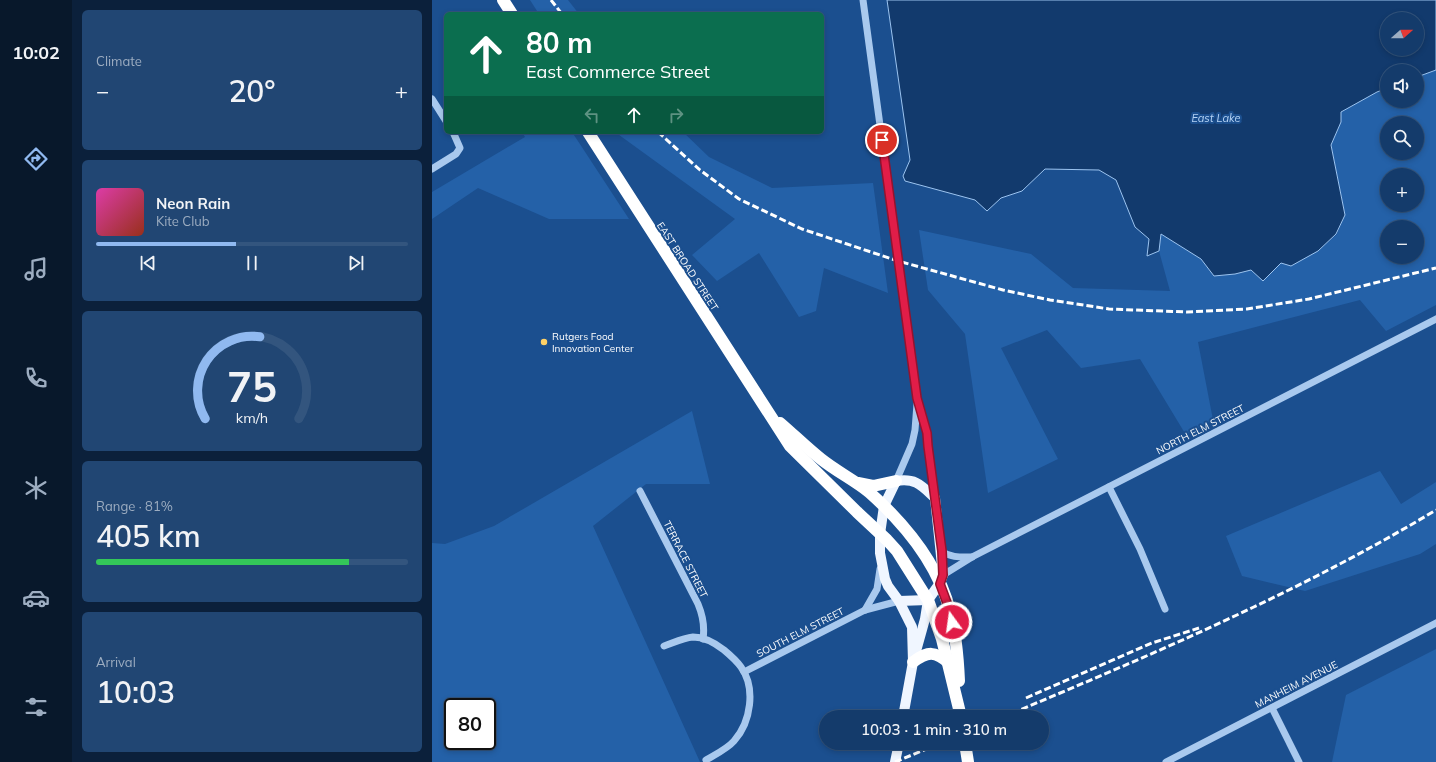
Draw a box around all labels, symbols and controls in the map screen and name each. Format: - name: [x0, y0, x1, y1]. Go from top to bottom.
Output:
- north arrow: [1380, 12, 1424, 56]
- map controls: [1380, 12, 1424, 264]
- text: 80 m: [526, 25, 592, 60]
- icon: ahead: [460, 28, 512, 80]
- text: 10:02: [12, 41, 60, 64]
- text: Climate: [96, 53, 142, 69]
- text: East Commerce Street: [526, 60, 710, 83]
- button: sound: [1380, 64, 1424, 108]
- text: 20°: [228, 72, 276, 110]
- text: −: [96, 77, 109, 105]
- text: +: [395, 77, 408, 105]
- icon: left: [581, 104, 603, 126]
- icon: ahead: [623, 104, 645, 126]
- icon: right: [665, 104, 687, 126]
- water label: East Lake: [1191, 111, 1241, 125]
- button: search: [1380, 116, 1424, 160]
- pin: [865, 123, 899, 157]
- icon: arrive: [871, 129, 893, 151]
- icon: directions: [22, 145, 50, 173]
- button: +: [1380, 168, 1424, 212]
- text: Neon Rain: [156, 194, 230, 213]
- text: Kite Club: [156, 213, 210, 229]
- street label: EAST BROAD STREET: [654, 219, 721, 313]
- button: −: [1380, 220, 1424, 264]
- icon: previous: [137, 252, 159, 274]
- icon: pause: [241, 252, 263, 274]
- icon: next: [345, 252, 367, 274]
- icon: music: [22, 255, 50, 283]
- place label: Rutgers Food Innovation Center: [552, 330, 634, 355]
- marker: Rutgers Food Innovation Center: [539, 337, 549, 347]
- text: 75: [227, 360, 277, 412]
- icon: phone: [22, 364, 50, 392]
- street label: NORTH ELM STREET: [1154, 402, 1247, 457]
- text: km/h: [236, 409, 268, 427]
- icon: climate: [22, 474, 50, 502]
- text: Range · 81%: [96, 498, 173, 514]
- text: 405 km: [96, 517, 201, 555]
- street label: TERRACE STREET: [660, 518, 711, 600]
- icon: car: [22, 584, 50, 612]
- position arrow: [931, 601, 973, 643]
- street label: SOUTH ELM STREET: [754, 605, 846, 660]
- text: Arrival: [96, 654, 136, 670]
- street label: MANHEIM AVENUE: [1253, 658, 1340, 711]
- text: 10:03: [96, 673, 175, 711]
- icon: filters: [22, 693, 50, 721]
- speed limit sign: 80: [444, 698, 496, 750]
- text: 10:03 · 1 min · 310 m: [861, 720, 1007, 739]

